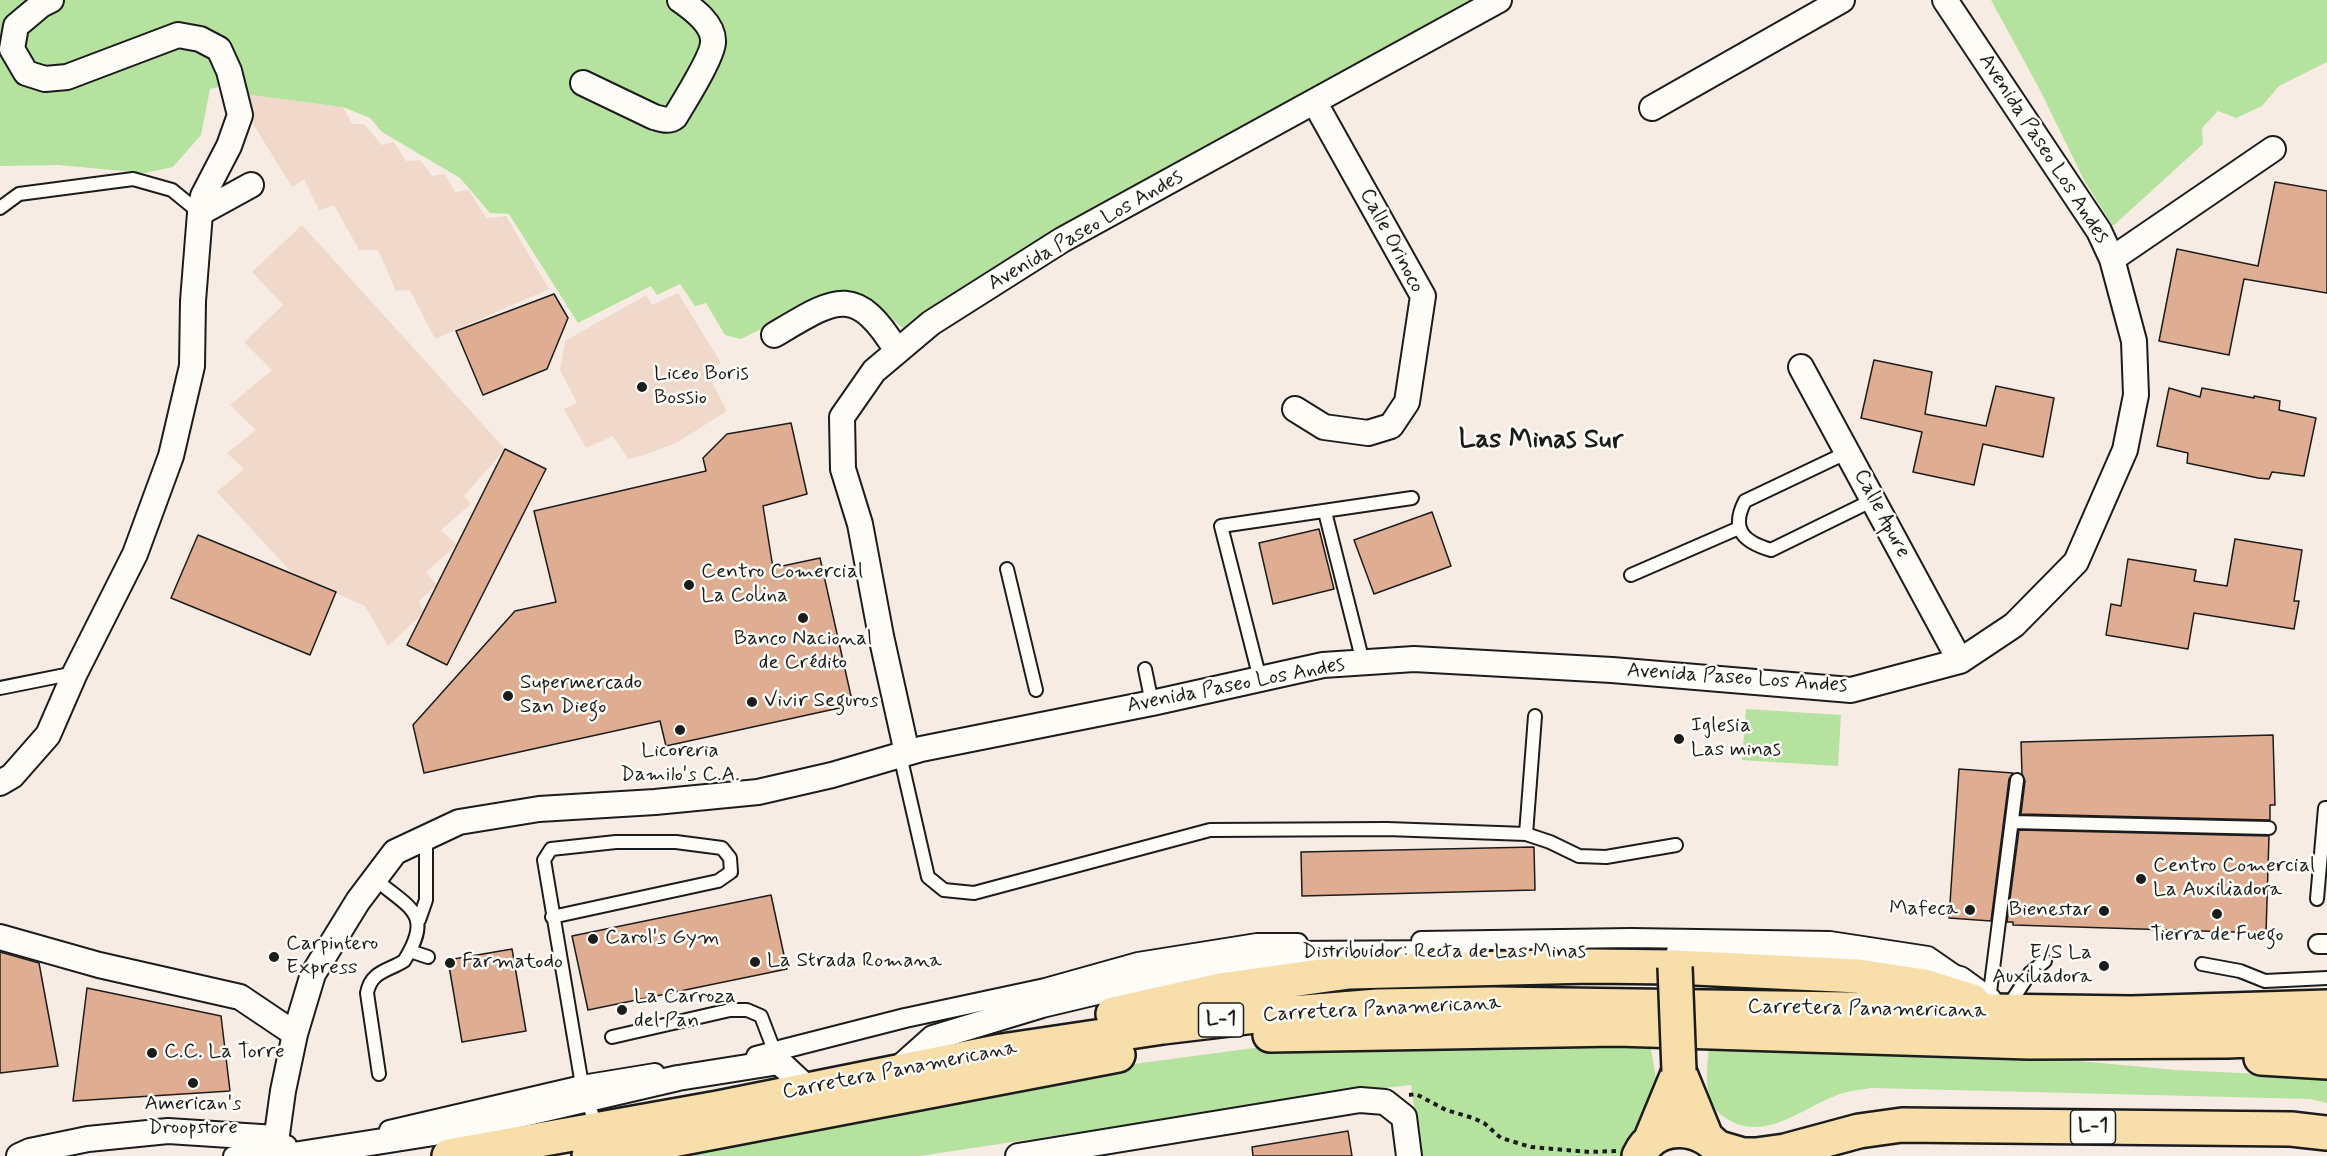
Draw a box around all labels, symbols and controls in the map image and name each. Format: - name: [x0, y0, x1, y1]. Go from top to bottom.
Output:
- street label: Avenida Paseo Los Andes: [1972, 49, 2114, 249]
- street label: Avenida Paseo Los Andes: [984, 165, 1188, 297]
- street label: Calle Orinoco: [1353, 184, 1429, 298]
- place label: Liceo Boris Bossio: [654, 362, 749, 412]
- marker: Liceo Boris Bossio: [635, 380, 649, 394]
- district label: Las Minas Sur: [1459, 425, 1623, 457]
- street label: Calle Apure: [1847, 465, 1915, 563]
- place label: Centro Comercial La Colina: [701, 560, 863, 610]
- marker: Centro Comercial La Colina: [682, 578, 696, 592]
- marker: Banco Nacional de Crédito: [796, 611, 810, 625]
- place label: Banco Nacional de Crédito: [734, 627, 872, 677]
- street label: Avenida Paseo Los Andes: [1125, 653, 1347, 719]
- street label: Avenida Paseo Los Andes: [1626, 659, 1848, 699]
- place label: Supermercado San Diego: [520, 671, 642, 721]
- marker: Supermercado San Diego: [501, 689, 515, 703]
- place label: Vivir Seguros: [764, 689, 879, 715]
- marker: Vivir Seguros: [745, 695, 759, 709]
- place label: Iglesia Las minas: [1691, 714, 1781, 764]
- marker: Licoreria Damilo's C.A.: [673, 723, 687, 737]
- marker: Iglesia Las minas: [1672, 732, 1686, 746]
- place label: Licoreria Damilo's C.A.: [620, 739, 740, 789]
- place label: Centro Comercial La Auxiliadora: [2153, 854, 2315, 904]
- marker: Centro Comercial La Auxiliadora: [2134, 872, 2148, 886]
- place label: Mafeca: [1889, 897, 1958, 923]
- place label: Bienestar: [2009, 898, 2092, 924]
- marker: Mafeca: [1963, 903, 1977, 917]
- marker: Bienestar: [2097, 904, 2111, 918]
- marker: Tierra de Fuego: [2210, 907, 2224, 921]
- place label: Tierra de Fuego: [2150, 923, 2284, 949]
- place label: Carol's Gym: [605, 926, 720, 952]
- place label: Carpintero Express: [286, 932, 378, 982]
- marker: Carol's Gym: [586, 932, 600, 946]
- street label: Distribuidor: Recta de Las Minas: [1302, 940, 1586, 966]
- place label: E/S La Auxiliadora: [1992, 941, 2092, 991]
- place label: La Strada Romana: [767, 949, 942, 975]
- marker: Carpintero Express: [267, 950, 281, 964]
- place label: Farmatodo: [462, 950, 563, 976]
- marker: La Strada Romana: [748, 955, 762, 969]
- marker: Farmatodo: [443, 956, 457, 970]
- marker: E/S La Auxiliadora: [2097, 959, 2111, 973]
- place label: La Carroza del Pan: [634, 985, 736, 1035]
- street label: Carretera Panamericana: [1262, 991, 1502, 1029]
- street label: Carretera Panamericana: [1747, 995, 1987, 1025]
- marker: La Carroza del Pan: [615, 1003, 629, 1017]
- road number: L-1: [1198, 1003, 1244, 1037]
- street label: Carretera Panamericana: [780, 1036, 1020, 1106]
- place label: C.C. La Torre: [164, 1040, 285, 1066]
- marker: C.C. La Torre: [145, 1046, 159, 1060]
- marker: American's Droopstore: [186, 1076, 200, 1090]
- place label: American's Droopstore: [145, 1092, 241, 1142]
- road number: L-1: [2070, 1110, 2116, 1144]

